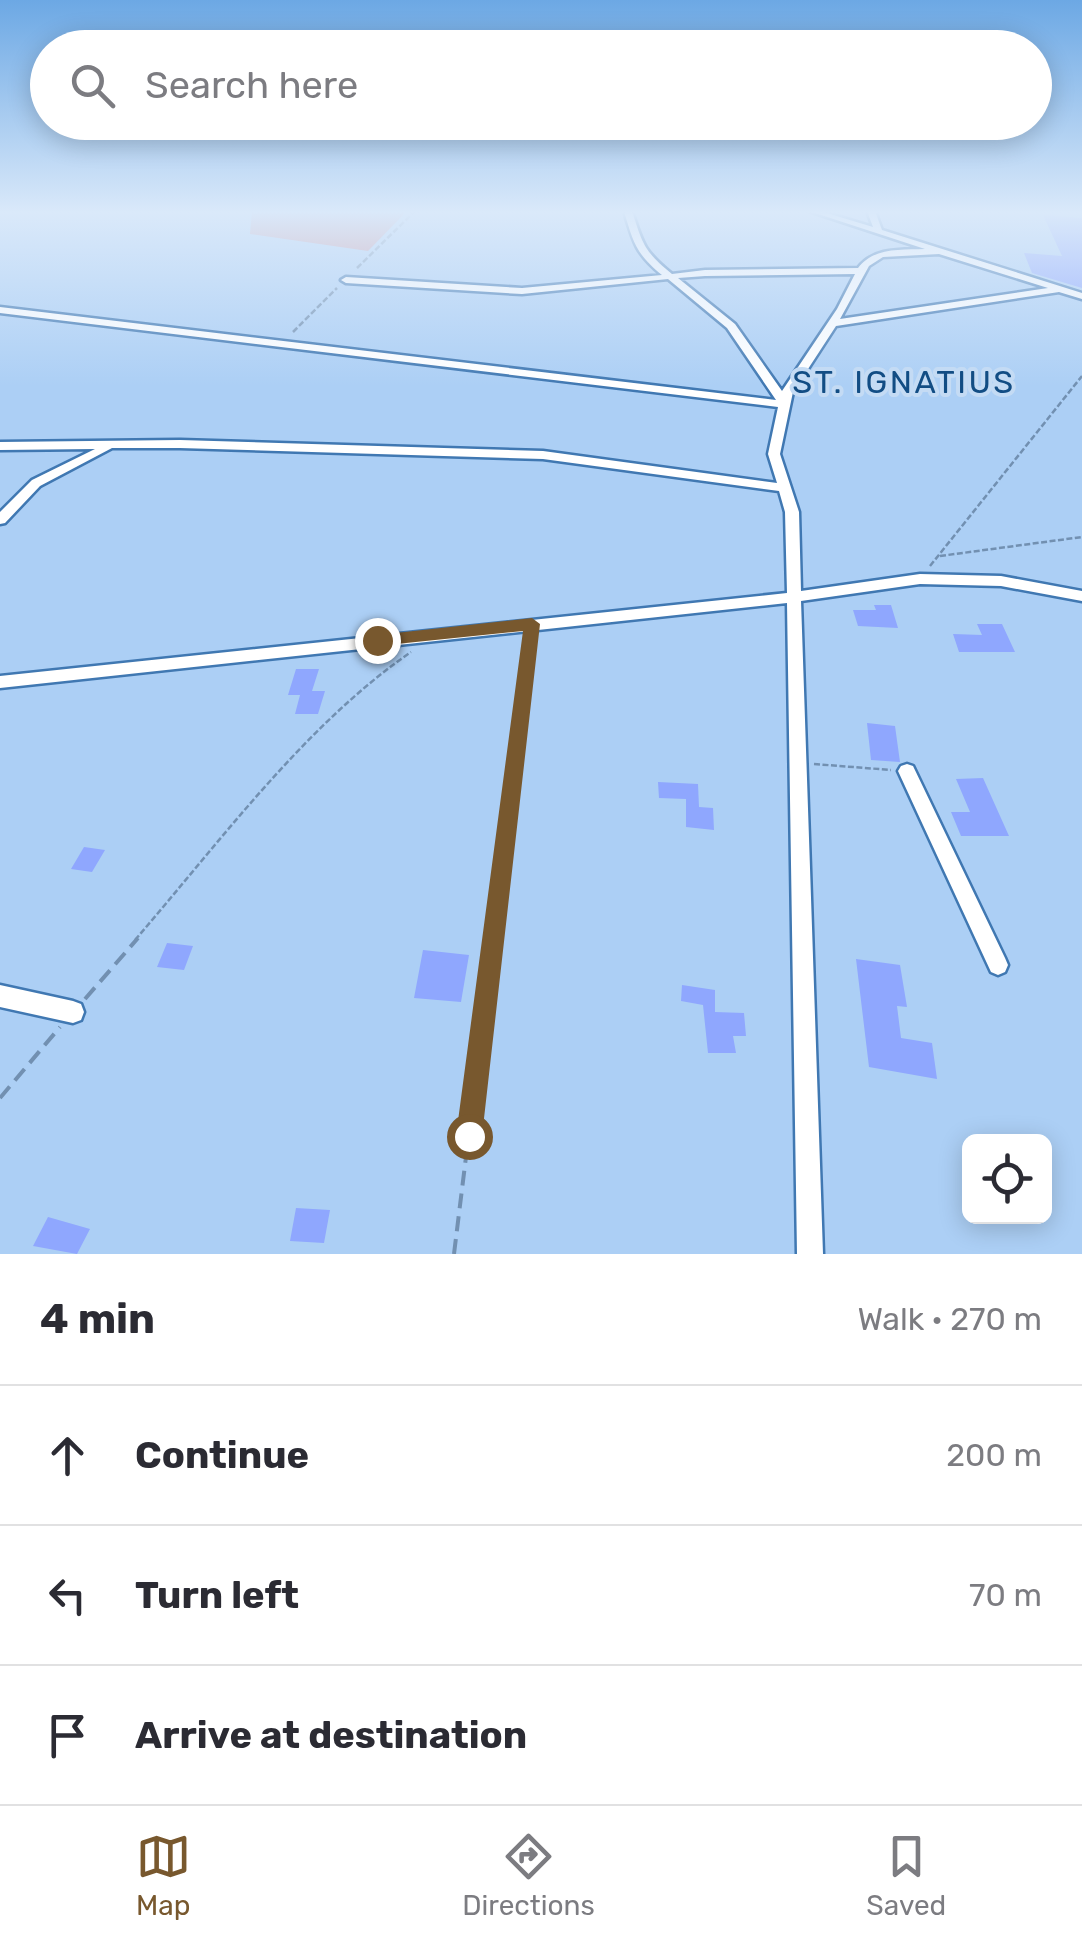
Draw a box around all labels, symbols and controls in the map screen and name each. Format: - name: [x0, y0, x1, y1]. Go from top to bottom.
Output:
- search box: [30, 30, 1052, 140]
- icon: search: [65, 58, 120, 113]
- text: Search here: [145, 62, 358, 108]
- district label: ST. IGNATIUS: [792, 363, 1016, 401]
- route end: [355, 618, 401, 664]
- route start: [447, 1114, 493, 1160]
- map controls: [962, 1134, 1052, 1224]
- button: locate: [962, 1134, 1052, 1224]
- text: 4 min: [40, 1294, 155, 1344]
- text: Walk · 270 m: [857, 1300, 1042, 1338]
- icon: ahead: [40, 1428, 95, 1483]
- text: Continue: [135, 1432, 309, 1478]
- text: 200 m: [946, 1436, 1042, 1474]
- icon: left: [40, 1568, 95, 1623]
- text: Turn left: [135, 1572, 299, 1618]
- text: 70 m: [969, 1576, 1042, 1614]
- icon: arrive: [40, 1708, 95, 1763]
- text: Arrive at destination: [135, 1712, 527, 1758]
- tab: Map: [136, 1829, 191, 1922]
- tab: Directions: [462, 1829, 595, 1922]
- tab: Saved: [866, 1829, 946, 1922]

